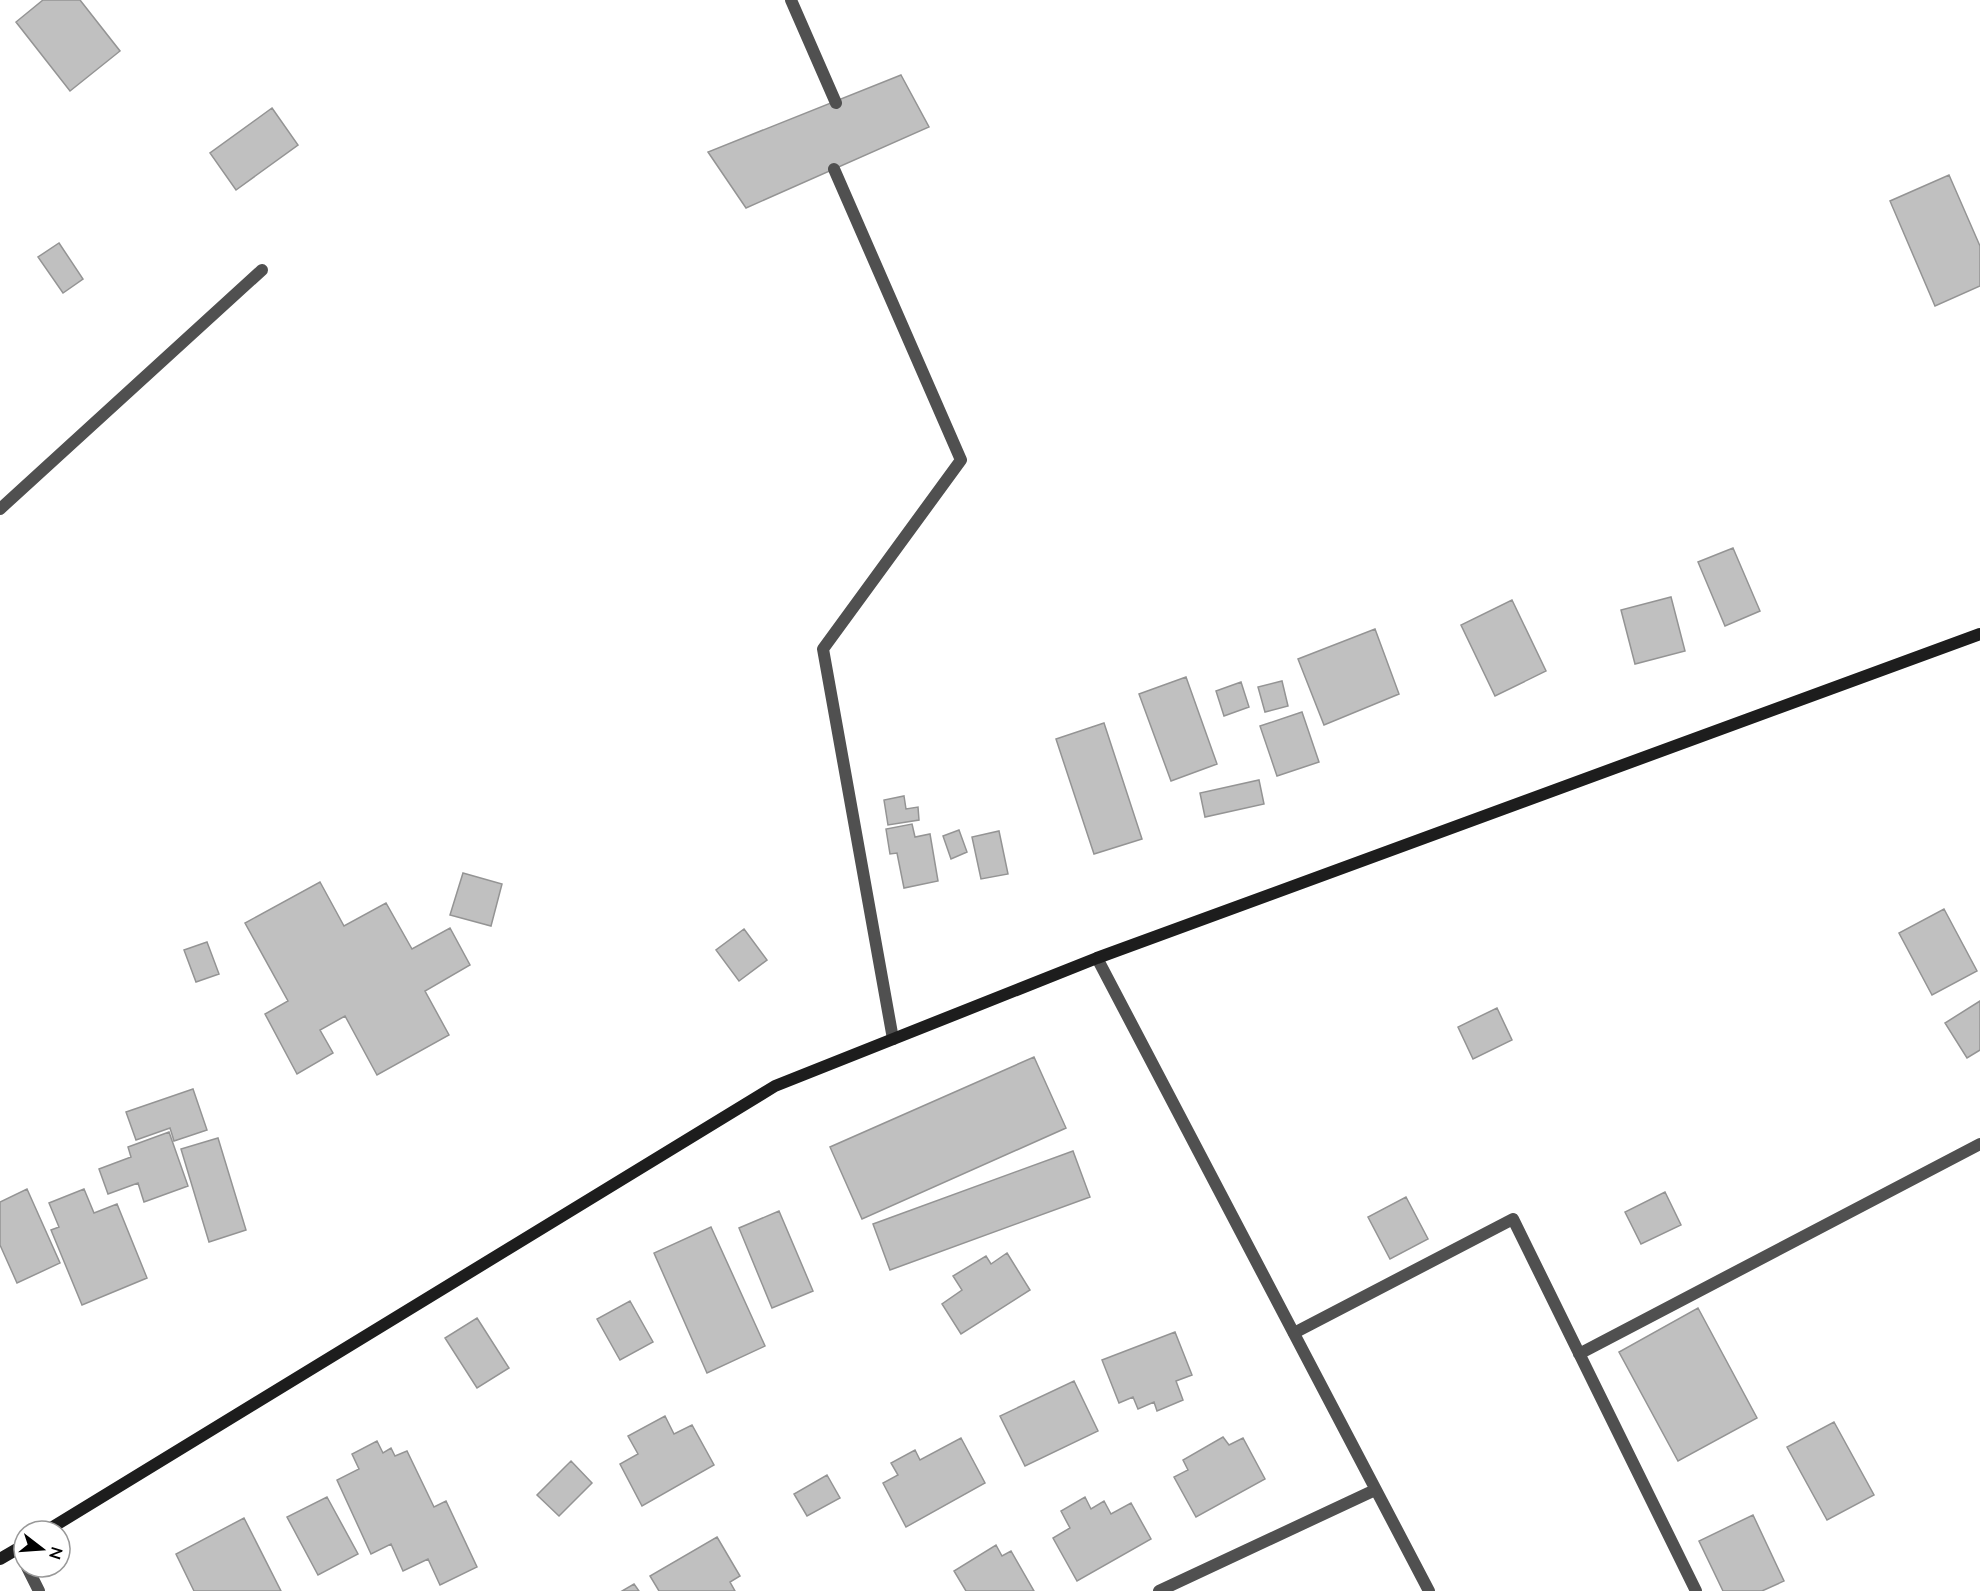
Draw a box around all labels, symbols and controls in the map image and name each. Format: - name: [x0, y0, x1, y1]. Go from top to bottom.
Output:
- north arrow: [12, 1519, 72, 1579]
- text: N: [45, 1545, 68, 1562]

